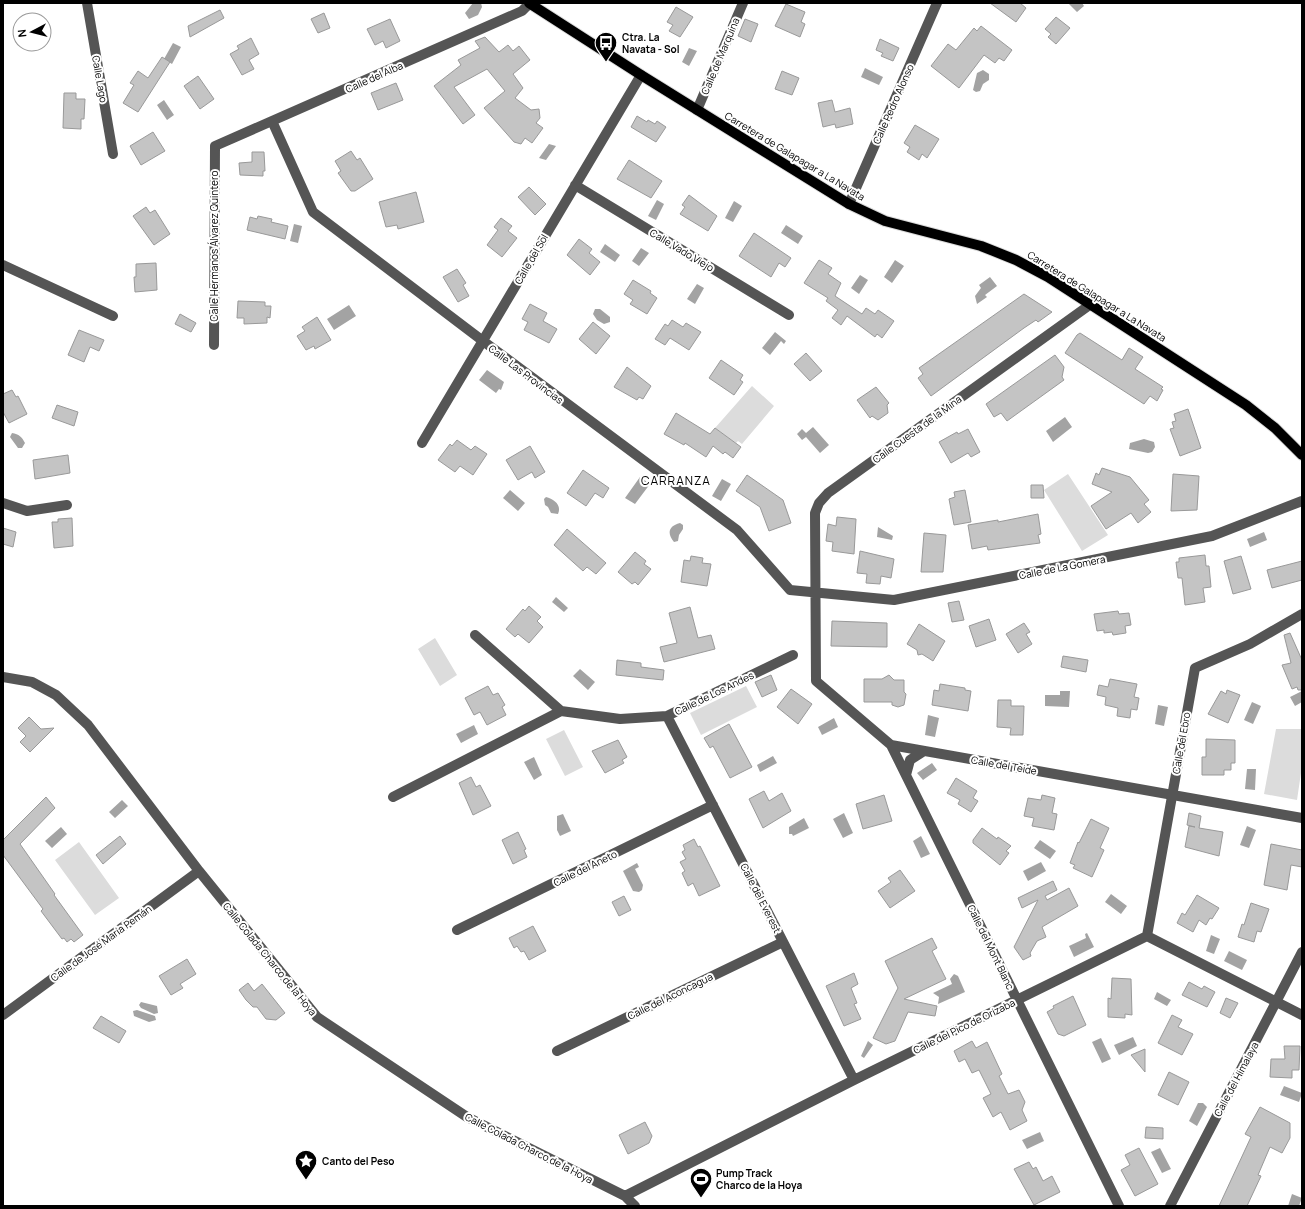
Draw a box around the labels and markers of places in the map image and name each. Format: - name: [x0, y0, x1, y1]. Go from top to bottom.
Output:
- bus stop icon: Ctra. La Navata - Sol: [593, 30, 619, 63]
- place label: Ctra. La Navata - Sol: [622, 30, 680, 56]
- place icon: Canto del Peso: [293, 1148, 319, 1181]
- place label: Canto del Peso: [322, 1154, 395, 1168]
- sports icon: Pump Track Charco de la Hoya: [688, 1166, 714, 1199]
- place label: Pump Track Charco de la Hoya: [716, 1166, 802, 1192]

